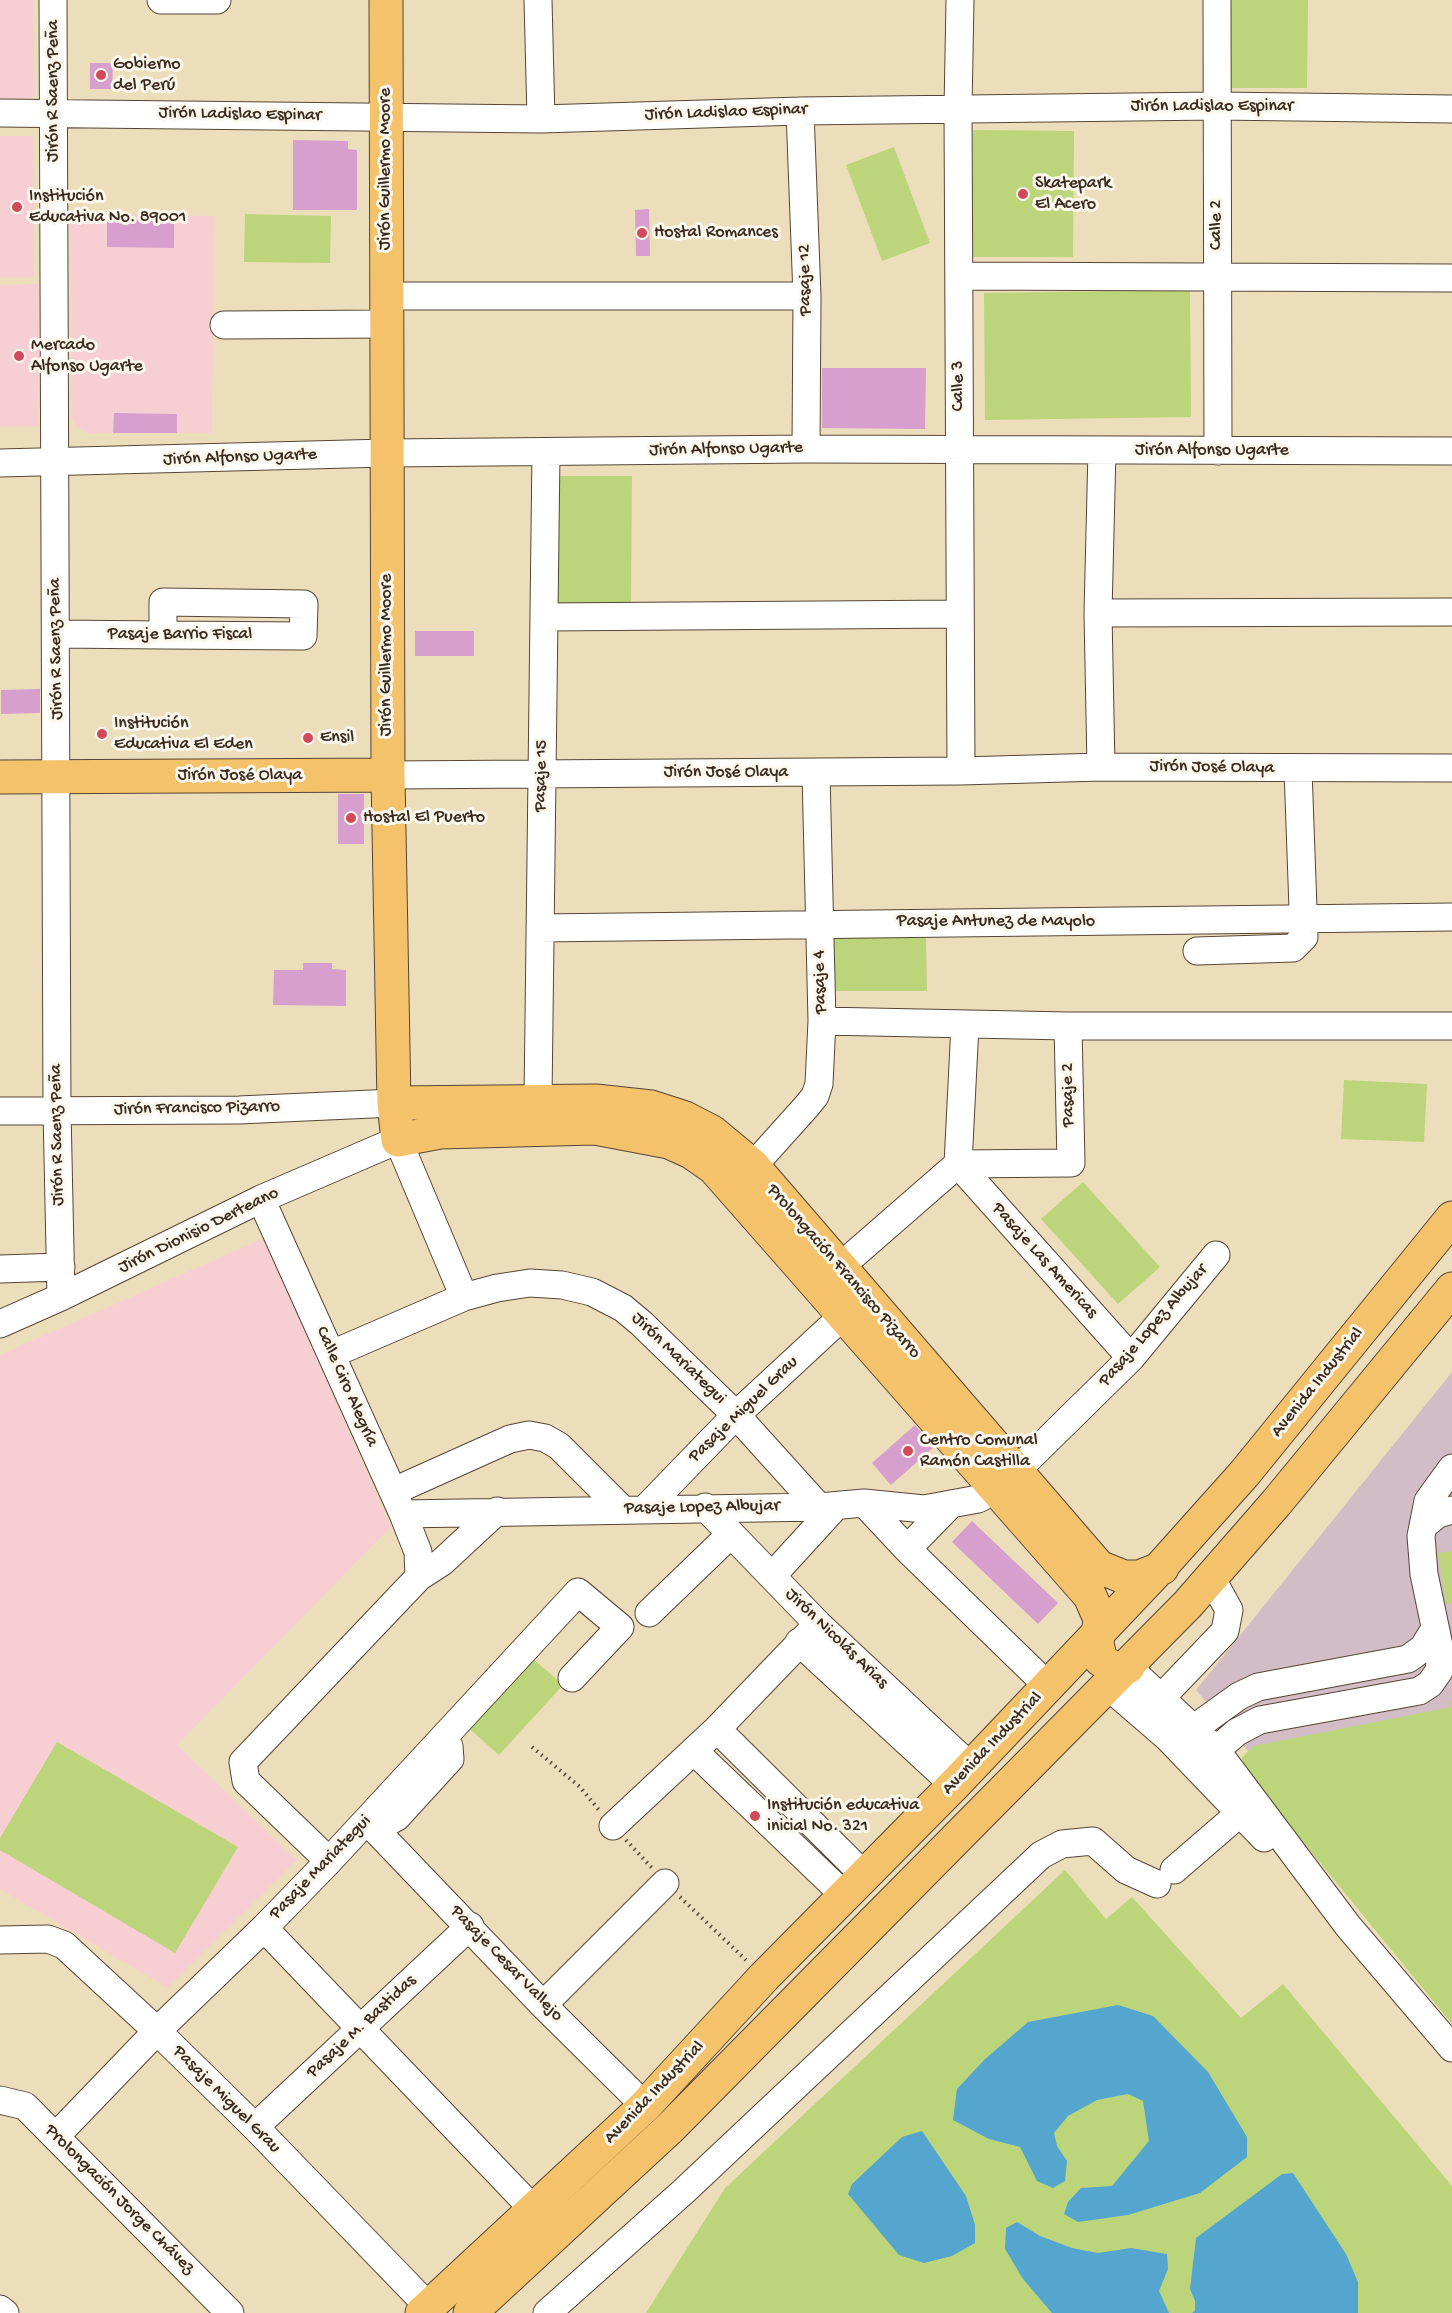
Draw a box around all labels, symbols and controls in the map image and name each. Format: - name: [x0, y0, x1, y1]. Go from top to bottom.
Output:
- street label: Jirón R Saenz Peña: [43, 20, 65, 162]
- place label: Gobierno del Perú: [113, 54, 181, 97]
- marker: Gobierno del Perú: [94, 68, 108, 82]
- street label: Jirón Guillermo Moore: [375, 88, 397, 250]
- street label: Jirón Ladislao Espinar: [1131, 96, 1293, 118]
- street label: Jirón Ladislao Espinar: [644, 99, 808, 127]
- street label: Jirón Ladislao Espinar: [158, 103, 322, 127]
- place label: Skatepark El Acero: [1035, 173, 1111, 216]
- place label: Institución Educativa No. 89001: [29, 186, 186, 228]
- marker: Skatepark El Acero: [1016, 187, 1030, 201]
- marker: Institución Educativa No. 89001: [10, 200, 24, 214]
- street label: Calle 2: [1206, 200, 1228, 250]
- place label: Hostal Romances: [654, 222, 778, 244]
- marker: Hostal Romances: [635, 226, 649, 240]
- street label: Pasaje 12: [795, 244, 817, 316]
- place label: Mercado Alfonso Ugarte: [31, 335, 143, 378]
- marker: Mercado Alfonso Ugarte: [12, 349, 26, 363]
- street label: Calle 3: [948, 361, 970, 411]
- street label: Jirón Alfonso Ugarte: [649, 438, 803, 462]
- street label: Jirón Alfonso Ugarte: [1135, 440, 1289, 462]
- street label: Jirón Alfonso Ugarte: [163, 445, 317, 471]
- street label: Jirón Guillermo Moore: [376, 574, 398, 736]
- street label: Jirón R Saenz Peña: [45, 578, 69, 720]
- street label: Pasaje Barrio Fiscal: [108, 624, 252, 646]
- place label: Institución Educativa El Eden: [114, 713, 253, 756]
- marker: Institución Educativa El Eden: [95, 727, 109, 741]
- place label: Ensil: [320, 727, 354, 749]
- marker: Ensil: [301, 731, 315, 745]
- street label: Pasaje 15: [531, 740, 553, 812]
- street label: Jirón José Olaya: [1149, 756, 1275, 780]
- street label: Jirón José Olaya: [664, 762, 788, 784]
- street label: Jirón José Olaya: [178, 765, 302, 787]
- place label: Hostal El Puerto: [363, 807, 485, 829]
- marker: Hostal El Puerto: [344, 811, 358, 825]
- street label: Pasaje Antunez de Mayolo: [897, 911, 1095, 933]
- street label: Pasaje 4: [809, 950, 833, 1014]
- street label: Pasaje 2: [1058, 1063, 1080, 1127]
- street label: Jirón R Saenz Peña: [46, 1064, 70, 1206]
- street label: Jirón Francisco Pizarro: [114, 1097, 280, 1121]
- street label: Prolongación Francisco Pizarro: [761, 1180, 925, 1364]
- street label: Jirón Dionisio Derteano: [115, 1183, 283, 1279]
- street label: Pasaje Las Americas: [986, 1199, 1102, 1323]
- street label: Pasaje Lopez Albujar: [1095, 1260, 1213, 1392]
- street label: Jirón Mariategui: [626, 1308, 730, 1410]
- street label: Calle Ciro Alegría: [310, 1324, 382, 1450]
- street label: Avenida Industrial: [1267, 1324, 1369, 1442]
- street label: Pasaje Miguel Grau: [685, 1352, 803, 1468]
- place label: Centro Comunal Ramón Castilla: [920, 1430, 1038, 1472]
- marker: Centro Comunal Ramón Castilla: [901, 1444, 915, 1458]
- street label: Pasaje Lopez Albujar: [624, 1496, 780, 1520]
- street label: Jirón Nicolás Arias: [780, 1584, 892, 1694]
- street label: Avenida Industrial: [938, 1688, 1048, 1800]
- place label: Institución educativa inicial No. 321: [767, 1795, 919, 1838]
- marker: Institución educativa inicial No. 321: [748, 1809, 762, 1823]
- street label: Pasaje Mariategui: [266, 1811, 376, 1925]
- street label: Pasaje Cesar Vallejo: [445, 1901, 567, 2027]
- street label: Pasaje M. Bastidas: [303, 1971, 421, 2083]
- street label: Avenida Industrial: [600, 2037, 710, 2149]
- street label: Pasaje Miguel Grau: [167, 2041, 285, 2159]
- street label: Prolongación Jorge Chávez: [39, 2120, 199, 2280]

